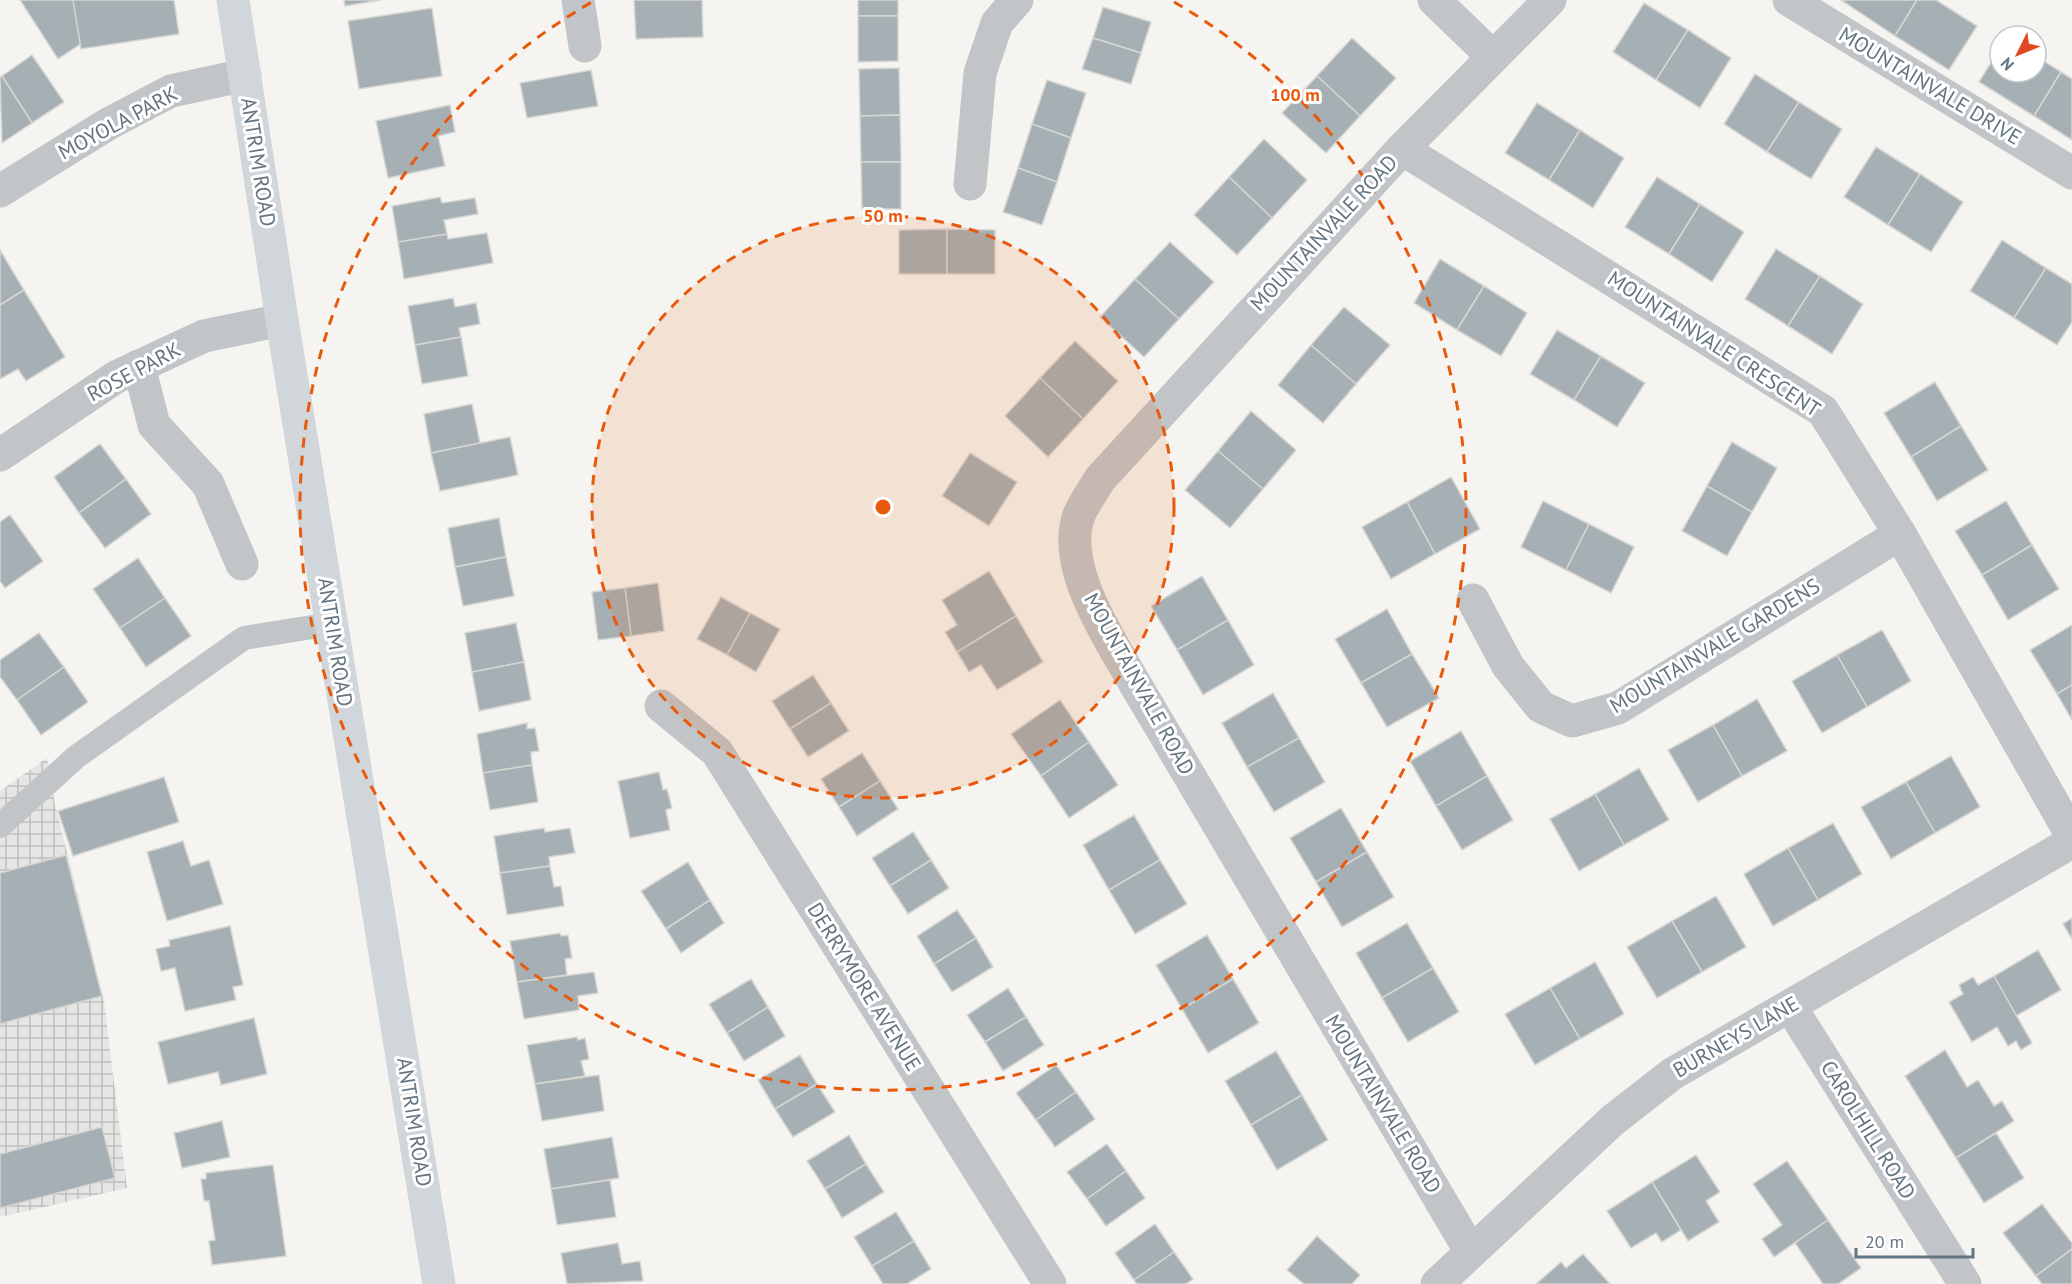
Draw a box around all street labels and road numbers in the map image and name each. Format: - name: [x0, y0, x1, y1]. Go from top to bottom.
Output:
- street label: MOUNTAINVALE DRIVE: [1834, 22, 2026, 150]
- street label: MOYOLA PARK: [53, 80, 182, 165]
- street label: ANTRIM ROAD: [235, 95, 282, 228]
- street label: MOUNTAINVALE ROAD: [1244, 149, 1403, 316]
- street label: MOUNTAINVALE CRESCENT: [1603, 265, 1826, 423]
- street label: ROSE PARK: [82, 336, 185, 407]
- street label: MOUNTAINVALE GARDENS: [1605, 572, 1825, 719]
- street label: ANTRIM ROAD: [312, 575, 359, 708]
- street label: MOUNTAINVALE ROAD: [1078, 588, 1201, 780]
- street label: DERRYMORE AVENUE: [802, 897, 927, 1076]
- street label: BURNEYS LANE: [1668, 990, 1804, 1084]
- street label: MOUNTAINVALE ROAD: [1319, 1009, 1448, 1198]
- street label: ANTRIM ROAD: [391, 1055, 438, 1188]
- street label: CAROLHILL ROAD: [1815, 1055, 1922, 1204]

